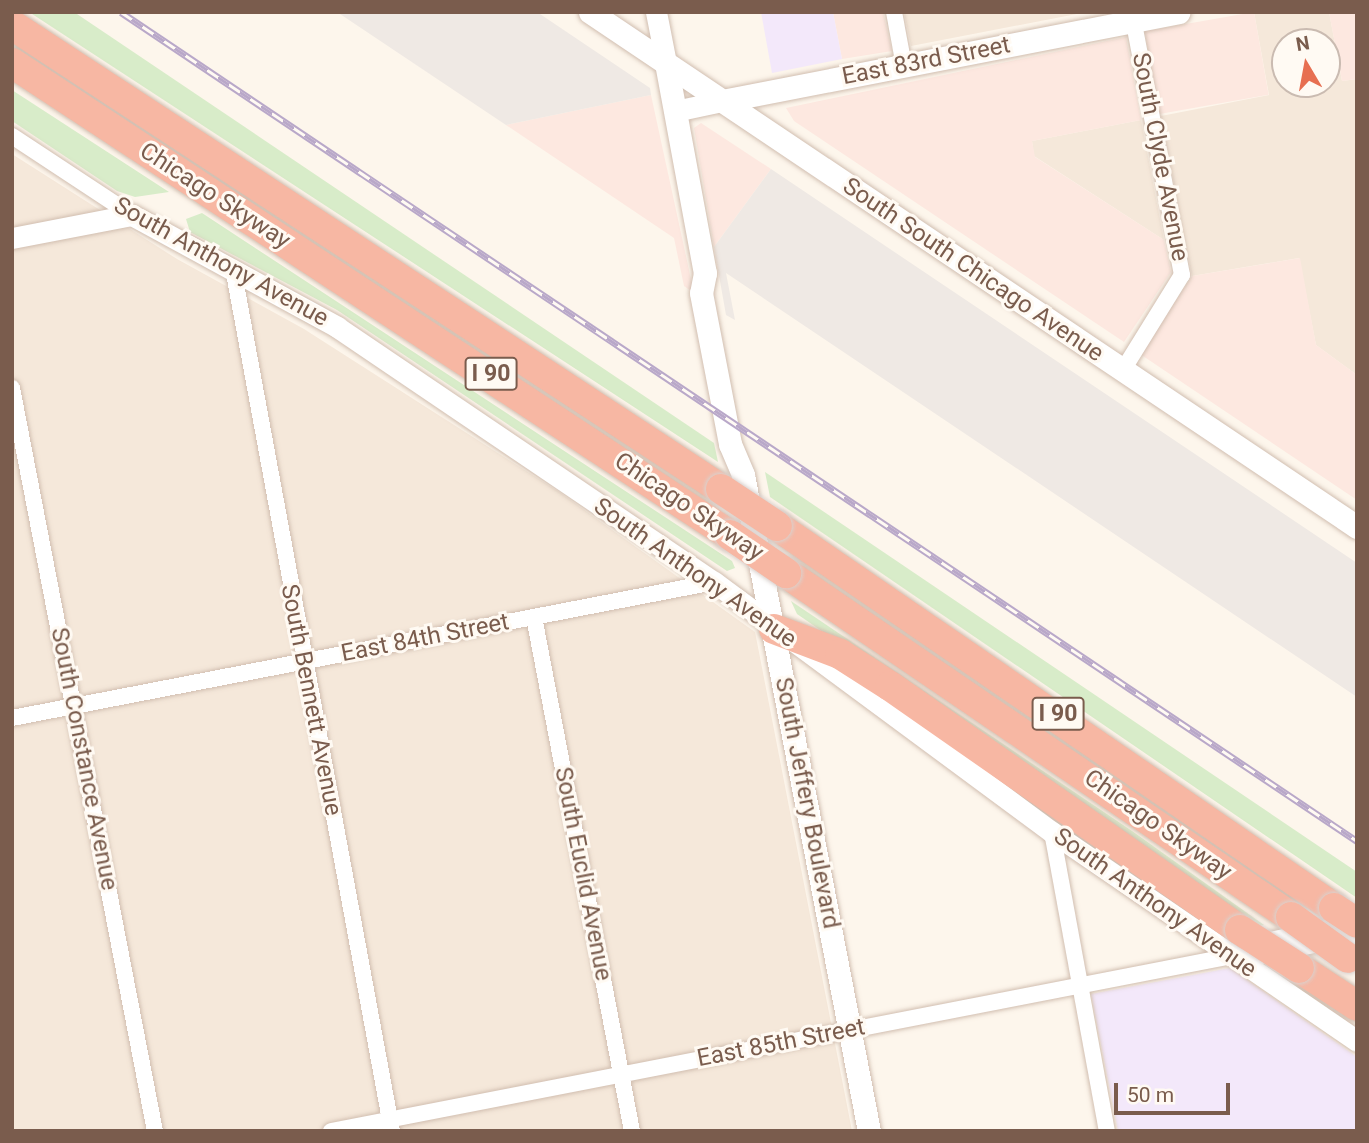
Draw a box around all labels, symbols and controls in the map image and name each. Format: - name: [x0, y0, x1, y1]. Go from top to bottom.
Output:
- north arrow: [1271, 28, 1341, 98]
- street label: East 83rd Street: [840, 31, 1012, 91]
- text: N: [1294, 31, 1311, 56]
- street label: South Clyde Avenue: [1126, 50, 1194, 264]
- street label: Chicago Skyway: [134, 137, 296, 255]
- street label: South South Chicago Avenue: [837, 172, 1109, 368]
- street label: South Anthony Avenue: [109, 191, 333, 333]
- road number: I 90: [463, 354, 519, 394]
- street label: Chicago Skyway: [609, 447, 769, 567]
- street label: South Anthony Avenue: [588, 492, 802, 654]
- street label: South Bennett Avenue: [274, 582, 348, 818]
- street label: East 84th Street: [339, 608, 511, 668]
- street label: South Constance Avenue: [44, 625, 124, 893]
- street label: South Jeffery Boulevard: [769, 675, 845, 931]
- road number: I 90: [1030, 694, 1086, 734]
- street label: Chicago Skyway: [1079, 763, 1237, 887]
- street label: South Euclid Avenue: [548, 765, 618, 983]
- street label: South Anthony Avenue: [1048, 822, 1262, 984]
- street label: East 85th Street: [695, 1013, 867, 1073]
- scale bar: [1117, 1070, 1232, 1114]
- text: 50 m: [1127, 1083, 1174, 1107]

